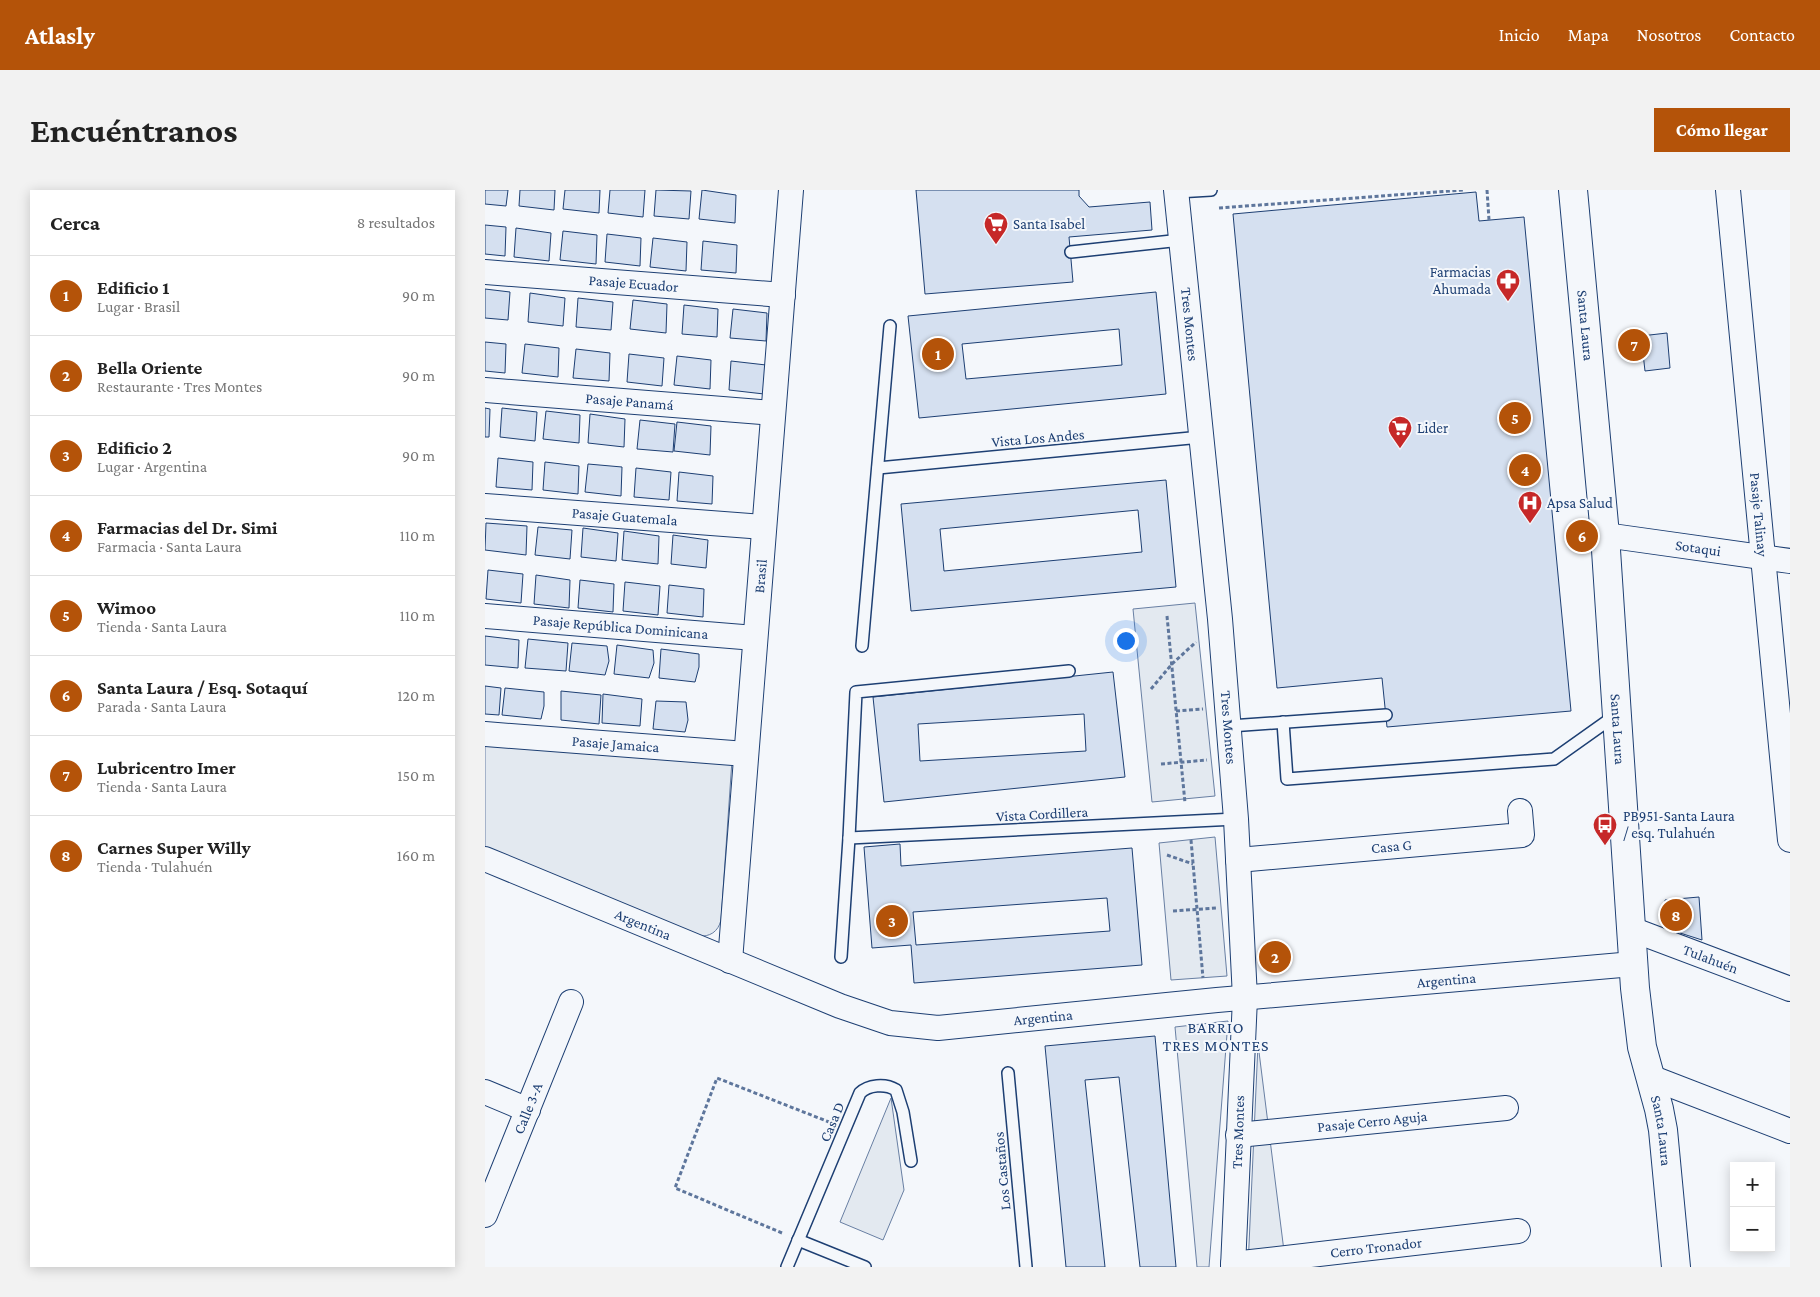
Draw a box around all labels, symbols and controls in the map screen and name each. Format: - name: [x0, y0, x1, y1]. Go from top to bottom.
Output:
- text: Atlasly: [25, 22, 95, 49]
- text: Inicio: [1499, 25, 1540, 45]
- text: Mapa: [1568, 25, 1609, 45]
- text: Nosotros: [1637, 25, 1701, 45]
- text: Contacto: [1729, 25, 1795, 45]
- button: Cómo llegar: [1654, 108, 1790, 152]
- text: Encuéntranos: [30, 111, 237, 150]
- text: Cerca: [50, 211, 100, 235]
- supermarket icon: Santa Isabel: [983, 211, 1009, 245]
- text: 8 resultados: [357, 214, 435, 231]
- place label: Santa Isabel: [1013, 216, 1085, 232]
- place label: Farmacias Ahumada: [1430, 264, 1491, 297]
- pharmacy icon: Farmacias Ahumada: [1495, 268, 1521, 302]
- street label: Pasaje Ecuador: [588, 272, 680, 295]
- text: Edificio 1: [97, 277, 169, 298]
- text: 1: [63, 287, 69, 304]
- text: 90 m: [402, 287, 435, 304]
- street label: Tres Montes: [1178, 287, 1202, 362]
- street label: Santa Laura: [1574, 289, 1597, 362]
- text: Lugar · Brasil: [97, 298, 180, 315]
- pin: 7: [1618, 326, 1650, 364]
- pin: 1: [922, 335, 954, 373]
- text: Bella Oriente: [97, 357, 202, 378]
- text: 2: [62, 367, 70, 384]
- text: 90 m: [402, 367, 435, 384]
- text: Restaurante · Tres Montes: [97, 378, 262, 395]
- street label: Pasaje Panamá: [585, 390, 674, 413]
- pin: 5: [1499, 399, 1531, 437]
- supermarket icon: Lider: [1387, 415, 1413, 449]
- place label: Lider: [1417, 420, 1449, 436]
- street label: Vista Los Andes: [991, 426, 1085, 450]
- text: Edificio 2: [97, 437, 172, 458]
- text: 3: [62, 447, 70, 464]
- text: 90 m: [402, 447, 435, 464]
- pin: 4: [1509, 451, 1541, 489]
- text: Lugar · Argentina: [97, 458, 207, 475]
- street label: Pasaje Talinay: [1747, 472, 1771, 558]
- hospital icon: Apsa Salud: [1517, 490, 1543, 524]
- place label: Apsa Salud: [1547, 495, 1613, 512]
- street label: Pasaje Guatemala: [571, 505, 678, 528]
- text: Farmacias del Dr. Simi: [97, 517, 278, 538]
- pin: 6: [1566, 517, 1598, 555]
- text: 4: [62, 527, 70, 544]
- text: 110 m: [399, 527, 435, 544]
- street label: Sotaqui: [1674, 537, 1722, 559]
- text: Farmacia · Santa Laura: [97, 538, 242, 555]
- street label: Brasil: [751, 559, 770, 594]
- text: Wimoo: [97, 597, 156, 618]
- text: 5: [62, 607, 70, 624]
- text: 110 m: [399, 607, 435, 624]
- street label: Pasaje República Dominicana: [532, 612, 709, 642]
- text: Tienda · Santa Laura: [97, 618, 227, 635]
- your location: [1113, 628, 1139, 654]
- text: Santa Laura / Esq. Sotaquí: [97, 677, 308, 698]
- text: 6: [62, 687, 70, 704]
- text: 120 m: [397, 687, 435, 704]
- street label: Tres Montes: [1218, 690, 1240, 765]
- street label: Santa Laura: [1608, 693, 1628, 765]
- text: Parada · Santa Laura: [97, 698, 226, 715]
- street label: Pasaje Jamaica: [571, 733, 660, 755]
- text: Lubricentro Imer: [97, 757, 236, 778]
- text: 7: [62, 767, 70, 784]
- text: 150 m: [397, 767, 435, 784]
- text: Tienda · Santa Laura: [97, 778, 227, 795]
- street label: Vista Cordillera: [995, 804, 1089, 824]
- place label: PB951-Santa Laura / esq. Tulahuén: [1623, 808, 1735, 842]
- bus stop icon: PB951-Santa Laura / esq. Tulahuén: [1592, 812, 1618, 846]
- text: Carnes Super Willy: [97, 837, 251, 858]
- street label: Casa G: [1370, 837, 1412, 856]
- text: 8: [61, 847, 71, 864]
- text: 160 m: [397, 847, 435, 864]
- text: Tienda · Tulahuén: [97, 858, 213, 875]
- pin: 8: [1660, 896, 1692, 934]
- pin: 3: [876, 902, 908, 940]
- street label: Argentina: [613, 906, 674, 943]
- pin: 2: [1259, 938, 1291, 976]
- street label: Tulahuén: [1681, 941, 1740, 977]
- street label: Argentina: [1416, 970, 1477, 991]
- street label: Argentina: [1013, 1007, 1074, 1028]
- district label: BARRIO TRES MONTES: [1162, 1019, 1270, 1054]
- street label: Calle 3-A: [511, 1080, 546, 1136]
- street label: Santa Laura: [1648, 1094, 1674, 1167]
- street label: Tres Montes: [1229, 1095, 1247, 1169]
- street label: Casa D: [817, 1100, 847, 1144]
- street label: Pasaje Cerro Aguja: [1317, 1108, 1428, 1135]
- street label: Los Castaños: [991, 1131, 1013, 1211]
- map controls: [1730, 1162, 1775, 1252]
- button: +: [1730, 1162, 1775, 1207]
- button: −: [1730, 1207, 1775, 1252]
- street label: Cerro Tronador: [1329, 1234, 1423, 1261]

